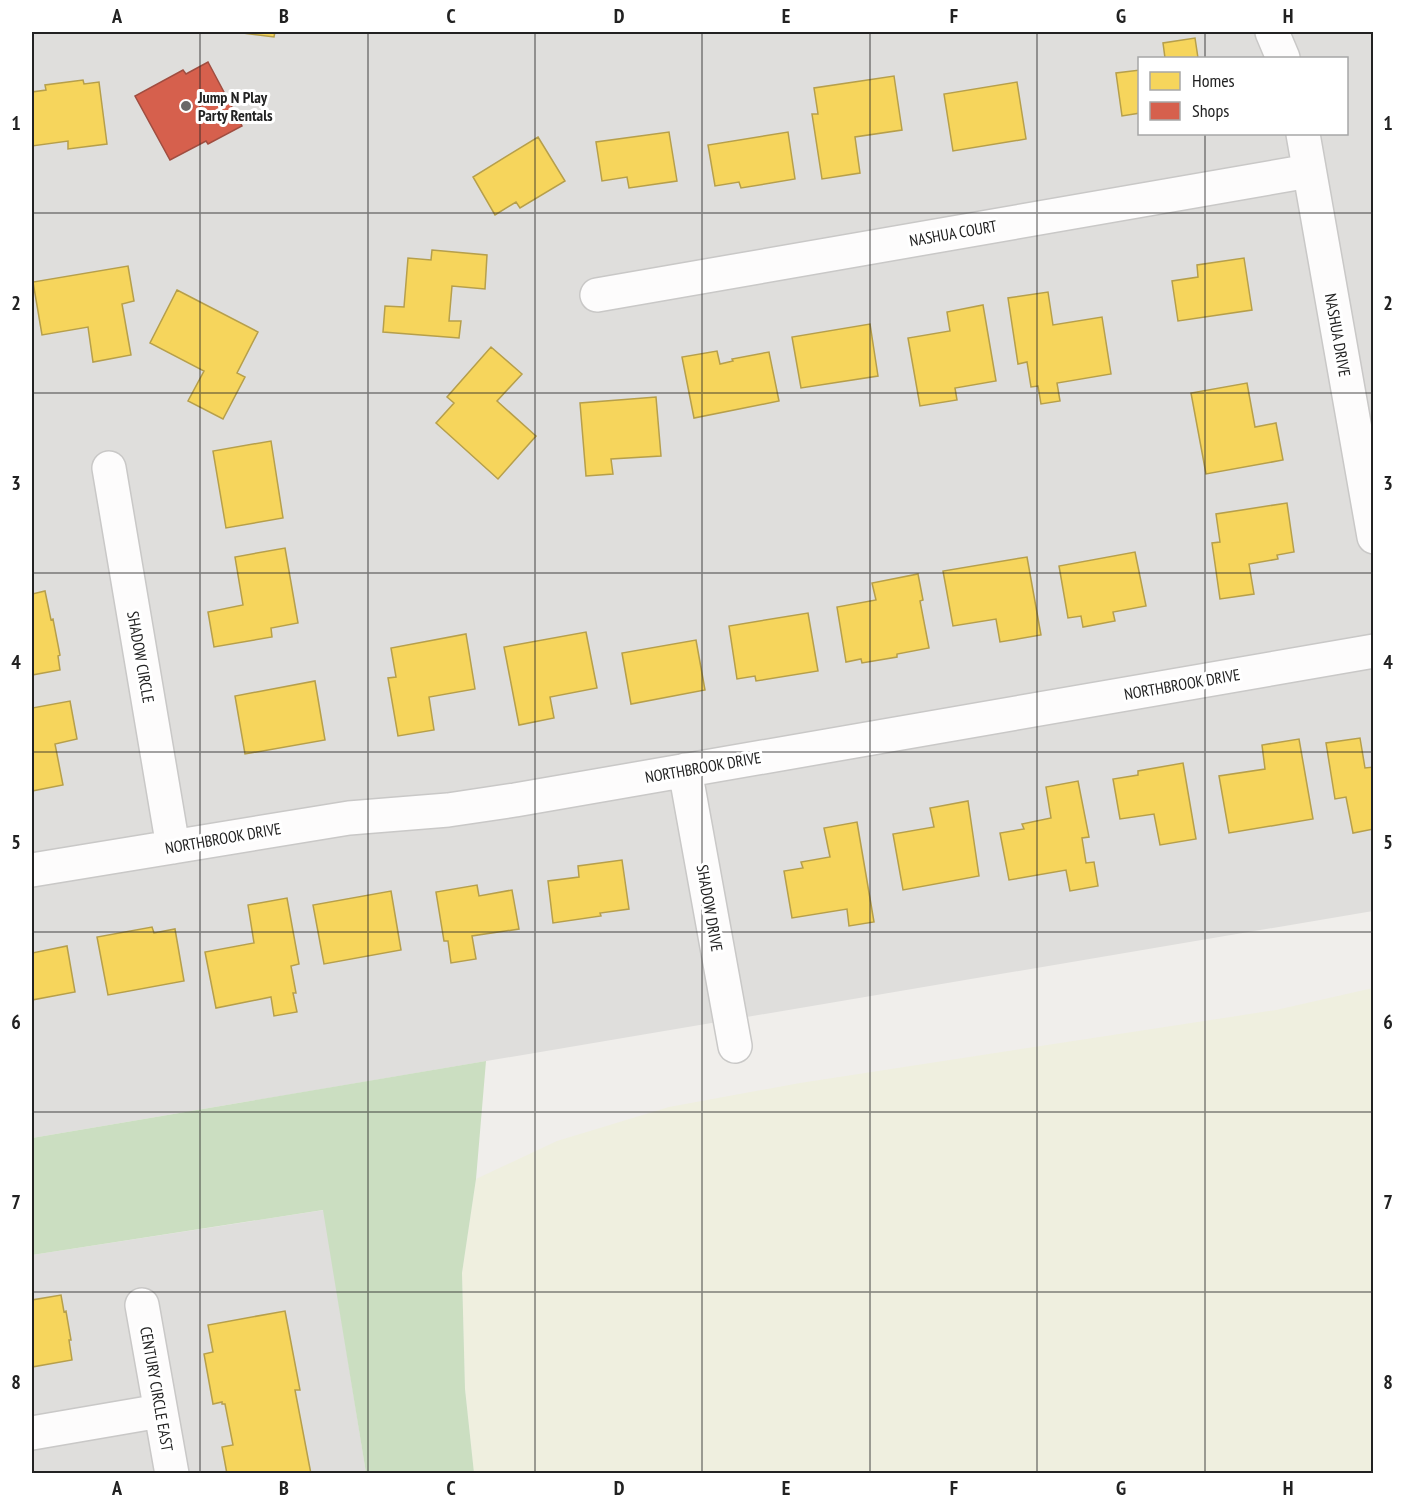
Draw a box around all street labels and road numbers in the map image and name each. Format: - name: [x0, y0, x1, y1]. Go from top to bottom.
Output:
- street label: NASHUA COURT: [908, 215, 998, 251]
- street label: NASHUA DRIVE: [1321, 292, 1355, 378]
- street label: SHADOW CIRCLE: [123, 610, 159, 705]
- street label: NORTHBROOK DRIVE: [1122, 664, 1242, 704]
- street label: NORTHBROOK DRIVE: [643, 747, 763, 787]
- street label: NORTHBROOK DRIVE: [163, 818, 283, 858]
- street label: SHADOW DRIVE: [693, 863, 727, 953]
- street label: CENTURY CIRCLE EAST: [136, 1325, 178, 1453]

